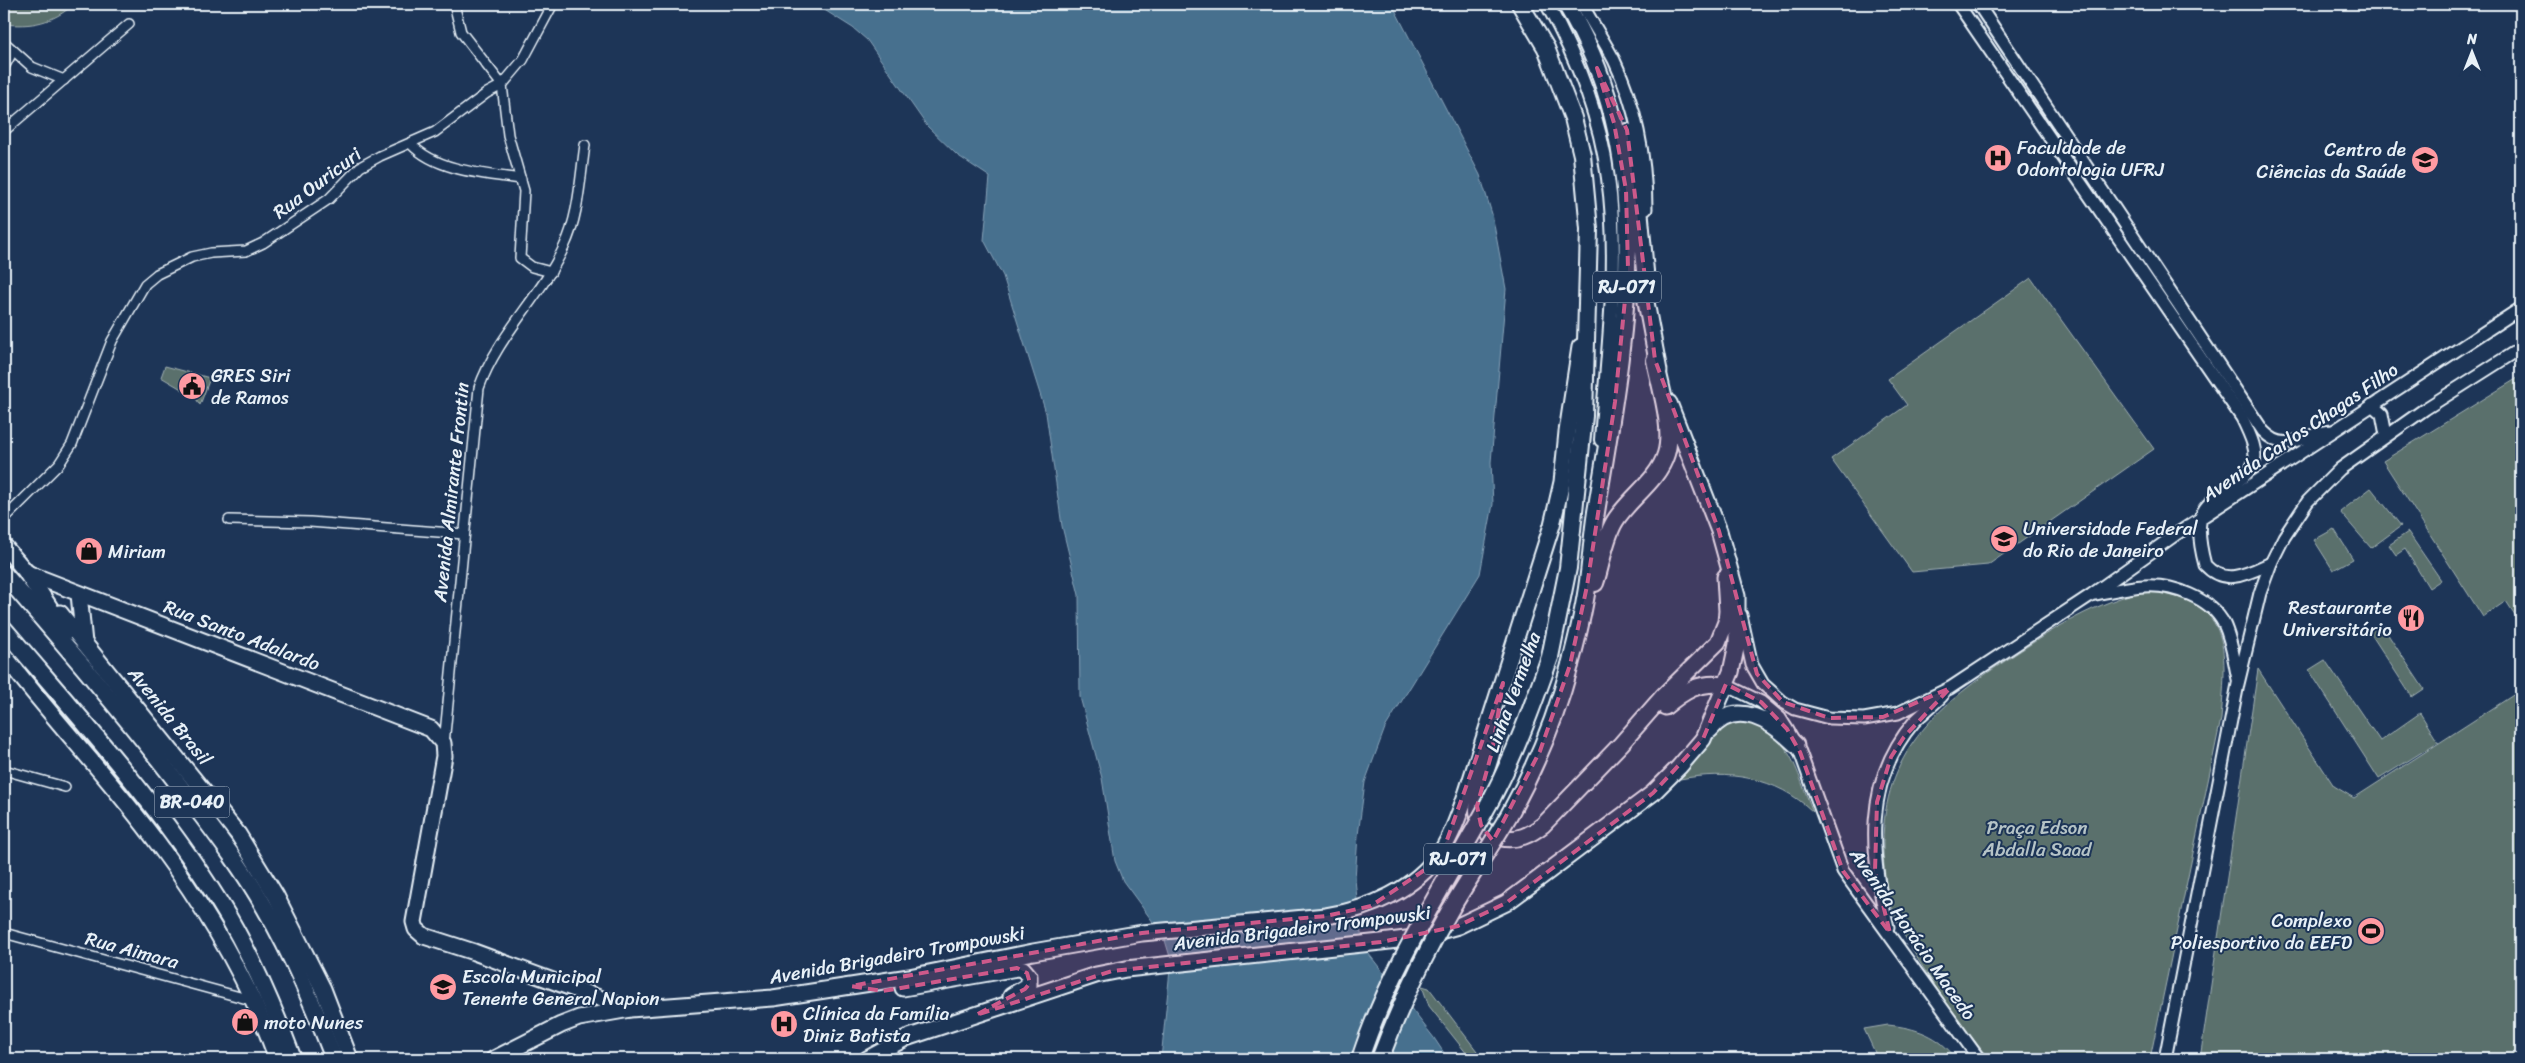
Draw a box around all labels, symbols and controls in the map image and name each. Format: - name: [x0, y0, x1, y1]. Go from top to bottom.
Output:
- text: N: [2466, 27, 2477, 52]
- north arrow: [2448, 28, 2498, 78]
- place label: Faculdade de Odontologia UFRJ: [2017, 131, 2165, 186]
- place label: Centro de Ciências da Saúde: [2257, 133, 2406, 188]
- street label: Rua Ouricuri: [265, 138, 369, 228]
- hospital icon: Faculdade de Odontologia UFRJ: [1983, 143, 2013, 173]
- school or university icon: Centro de Ciências da Saúde: [2410, 145, 2440, 175]
- road number: RJ-071: [1593, 272, 1661, 302]
- street label: Avenida Carlos Chagas Filho: [2194, 354, 2405, 511]
- place label: GRES Siri de Ramos: [211, 359, 291, 414]
- public building icon: GRES Siri de Ramos: [177, 371, 207, 401]
- street label: Avenida Almirante Frontin: [423, 381, 479, 604]
- place label: Universidade Federal do Rio de Janeiro: [2023, 512, 2198, 567]
- school or university icon: Universidade Federal do Rio de Janeiro: [1989, 524, 2019, 554]
- place label: Miriam: [108, 535, 166, 568]
- shop icon: Miriam: [74, 536, 104, 566]
- street label: Rua Santo Adalardo: [159, 590, 325, 680]
- place label: Restaurante Universitário: [2283, 591, 2392, 646]
- restaurant icon: Restaurante Universitário: [2396, 603, 2426, 633]
- street label: Linha Vermelha: [1476, 627, 1550, 757]
- street label: Avenida Brasil: [119, 658, 221, 773]
- road number: BR-040: [154, 786, 230, 818]
- park label: Praça Edson Abdalla Saad: [1982, 811, 2092, 866]
- street label: Avenida Horácio Macedo: [1840, 840, 1985, 1027]
- road number: RJ-071: [1424, 844, 1492, 874]
- street label: Avenida Brigadeiro Trompowski: [1171, 896, 1433, 960]
- place label: Complexo Poliesportivo da EEFD: [2171, 904, 2353, 959]
- street label: Avenida Brigadeiro Trompowski: [766, 916, 1028, 994]
- sports icon: Complexo Poliesportivo da EEFD: [2356, 916, 2386, 946]
- street label: Rua Aimara: [82, 922, 183, 978]
- place label: Escola Municipal Tenente General Napion: [462, 960, 660, 1015]
- school or university icon: Escola Municipal Tenente General Napion: [428, 972, 458, 1002]
- place label: Clínica da Família Diniz Batista: [803, 997, 950, 1052]
- place label: moto Nunes: [264, 1006, 364, 1039]
- shop icon: moto Nunes: [230, 1007, 260, 1037]
- hospital icon: Clínica da Família Diniz Batista: [769, 1009, 799, 1039]

